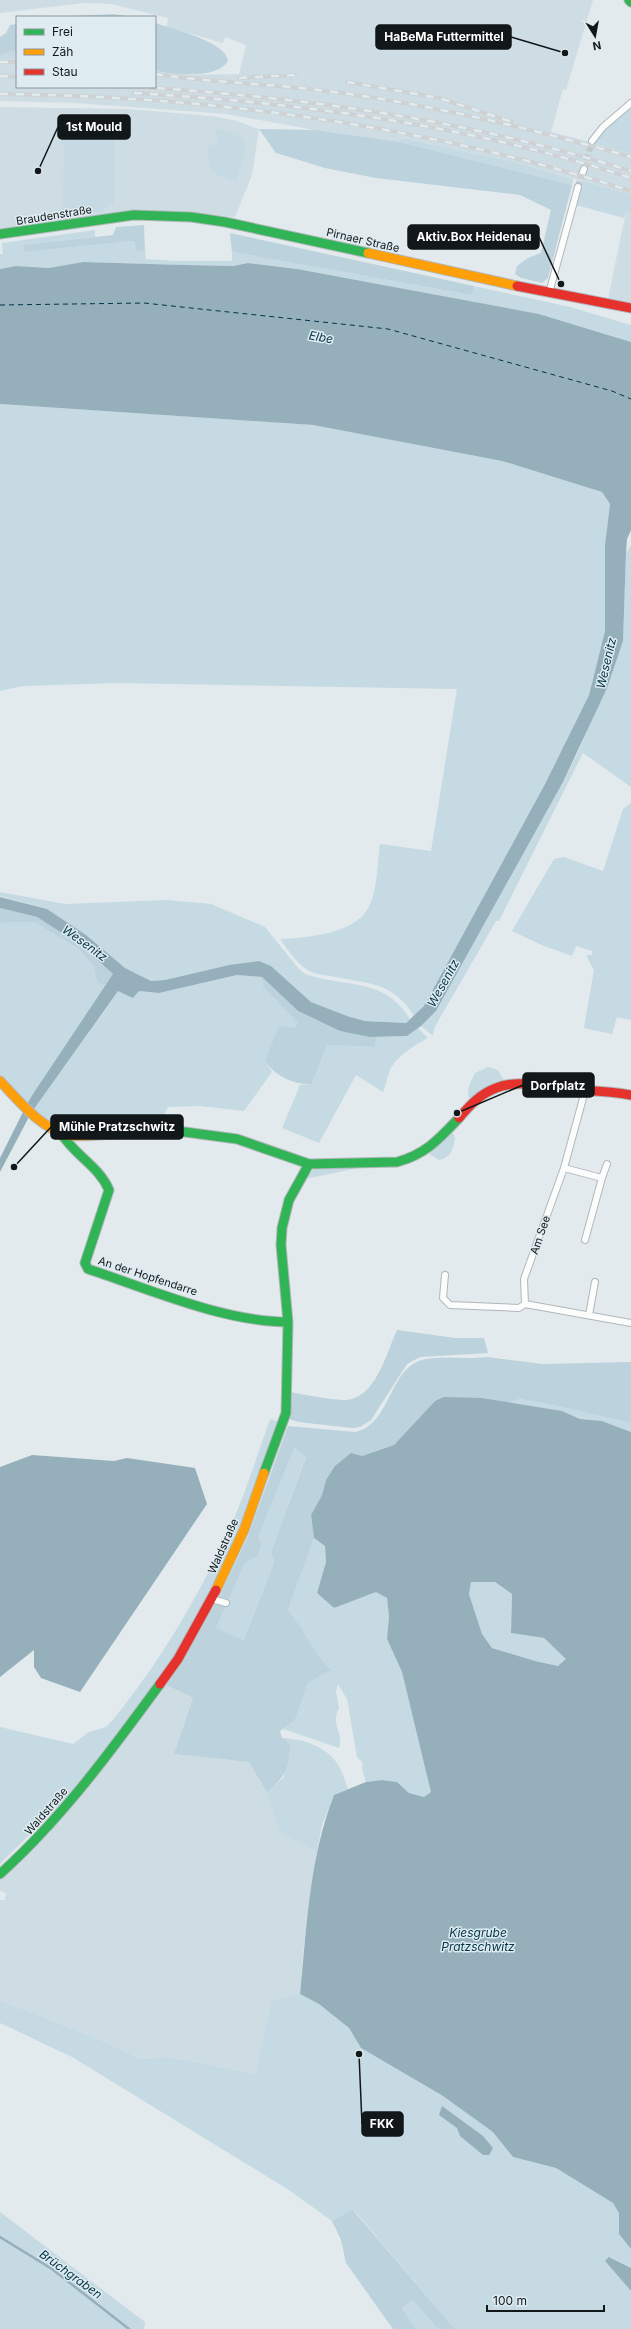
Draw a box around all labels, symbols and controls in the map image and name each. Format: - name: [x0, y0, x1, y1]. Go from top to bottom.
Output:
- legend: [16, 16, 156, 88]
- north arrow: [575, 16, 615, 56]
- text: Frei: [52, 24, 73, 39]
- callout: HaBeMa Futtermittel: [376, 25, 511, 49]
- text: HaBeMa Futtermittel: [384, 29, 504, 44]
- text: N: [591, 38, 602, 53]
- text: Zäh: [52, 44, 73, 59]
- text: Stau: [52, 64, 78, 79]
- callout: 1st Mould: [58, 115, 130, 139]
- text: 1st Mould: [66, 119, 122, 134]
- street label: Braudenstraße: [15, 202, 93, 228]
- street label: Pirnaer Straße: [325, 225, 401, 255]
- callout: Aktiv.Box Heidenau: [408, 225, 539, 249]
- text: Aktiv.Box Heidenau: [416, 229, 532, 244]
- water label: Elbe: [308, 327, 334, 347]
- water label: Wesenitz: [593, 636, 619, 690]
- water label: Wesenitz: [60, 922, 111, 965]
- water label: Wesenitz: [424, 956, 462, 1009]
- callout: Dorfplatz: [523, 1073, 594, 1097]
- text: Dorfplatz: [531, 1078, 586, 1093]
- callout: Mühle Pratzschwitz: [51, 1115, 183, 1139]
- text: Mühle Pratzschwitz: [59, 1119, 175, 1134]
- street label: Am See: [527, 1214, 553, 1256]
- street label: An der Hopfendarre: [97, 1253, 199, 1299]
- street label: Waldstraße: [205, 1516, 241, 1576]
- street label: Waldstraße: [21, 1784, 71, 1838]
- water label: Kiesgrube Pratzschwitz: [441, 1925, 515, 1954]
- callout: FKK: [362, 2112, 403, 2136]
- text: FKK: [370, 2116, 395, 2131]
- water label: Brüchgraben: [37, 2246, 105, 2302]
- scale bar: [487, 2287, 604, 2313]
- text: 100 m: [493, 2293, 527, 2308]

